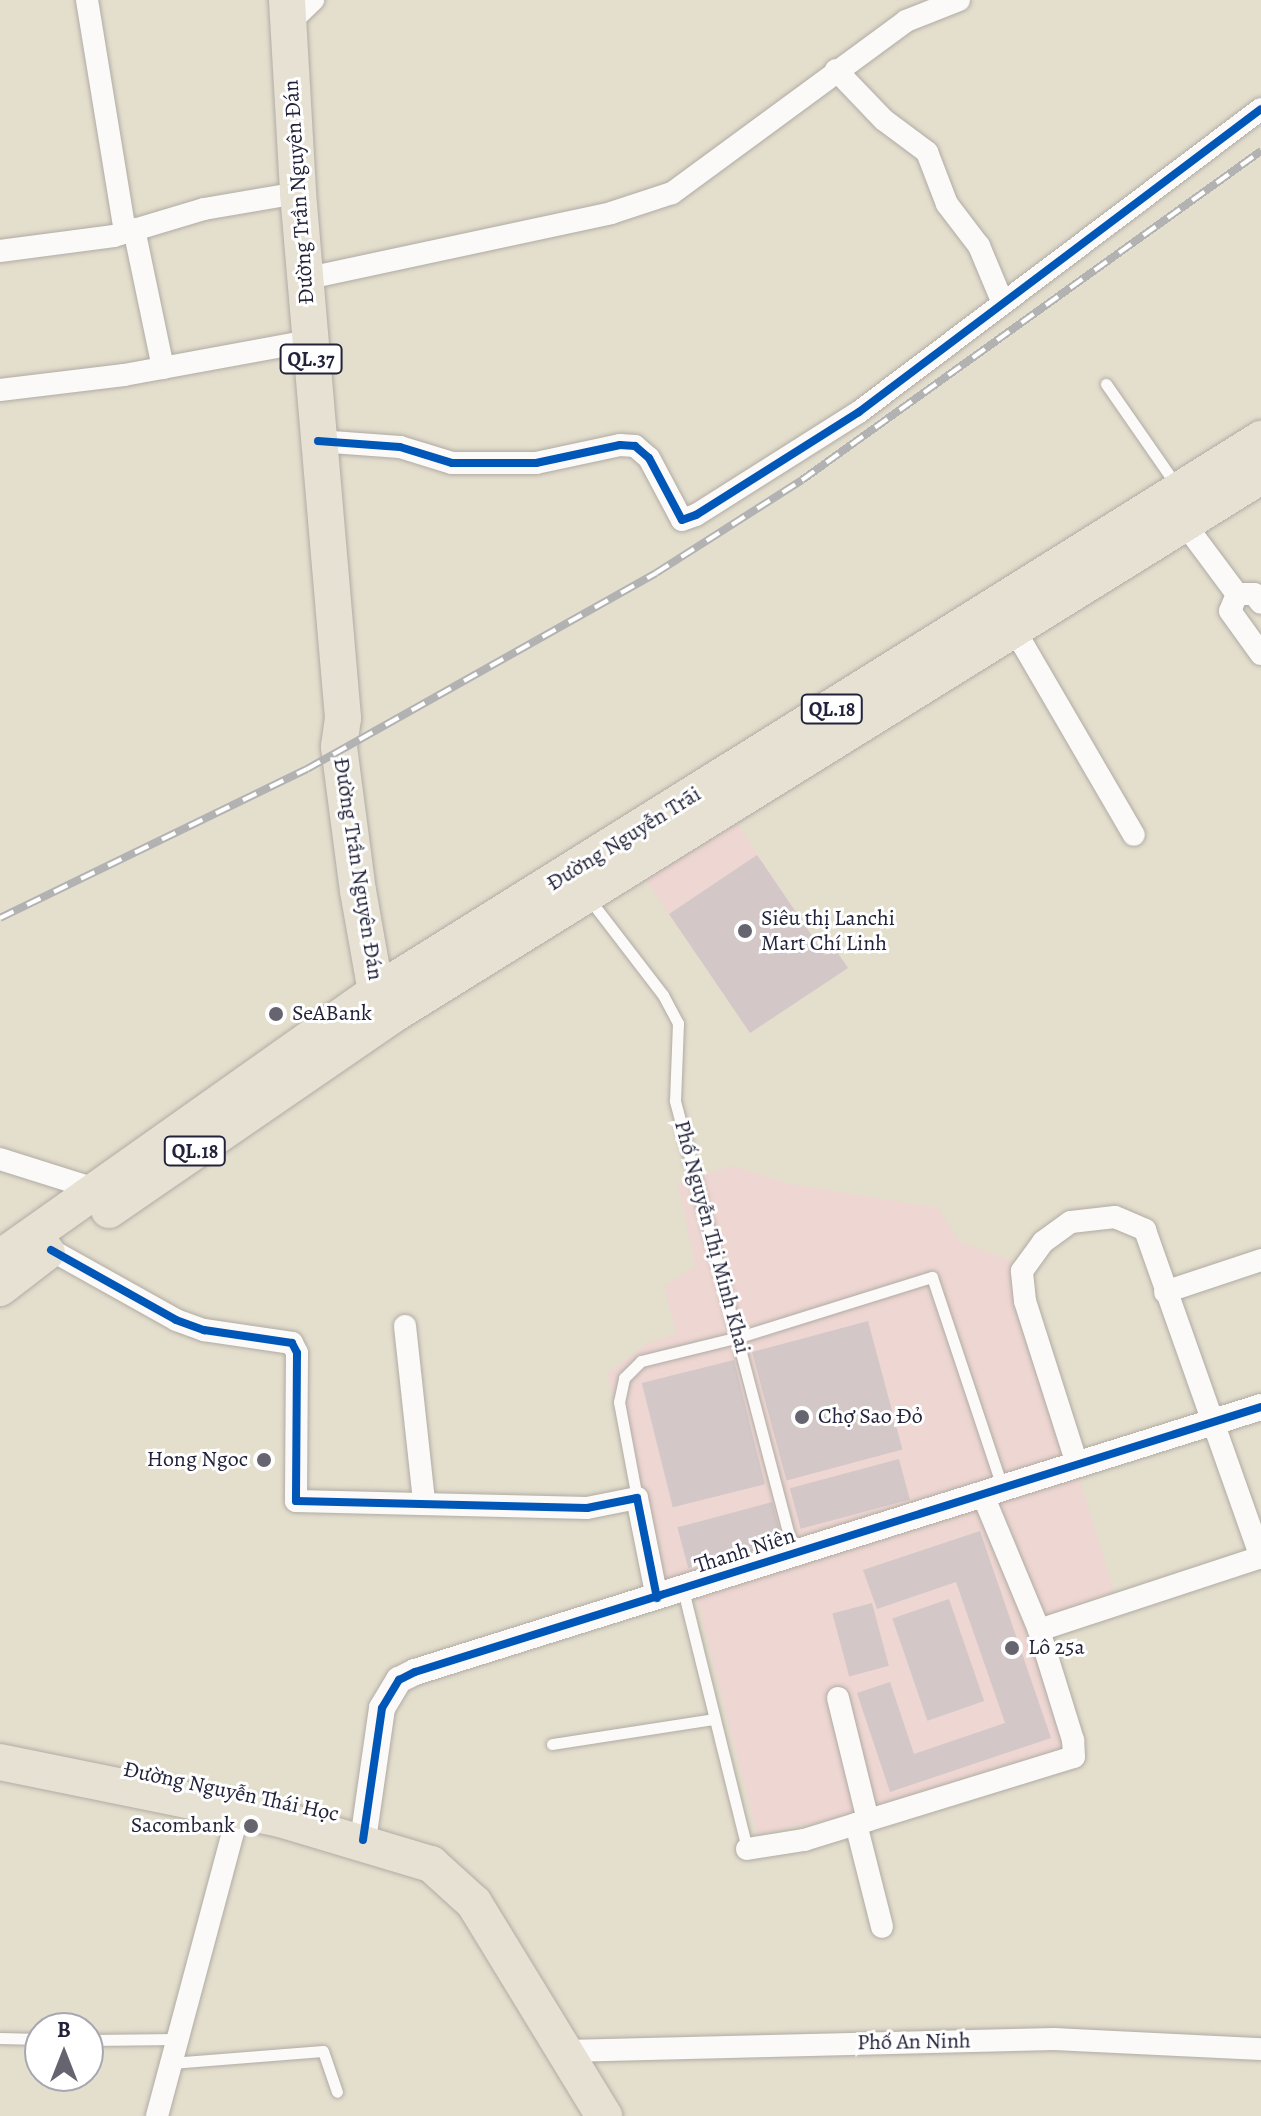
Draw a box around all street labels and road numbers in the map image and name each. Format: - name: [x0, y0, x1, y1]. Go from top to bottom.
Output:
- street label: Đường Trần Nguyên Đán: [278, 79, 320, 305]
- road number: QL.37: [279, 343, 343, 375]
- road number: QL.18: [800, 693, 864, 725]
- street label: Đường Trần Nguyên Đán: [327, 756, 389, 982]
- street label: Đường Nguyễn Trãi: [542, 781, 706, 897]
- street label: Phố Nguyễn Thị Minh Khai: [668, 1118, 756, 1356]
- road number: QL.18: [163, 1135, 227, 1167]
- street label: Thanh Niên: [692, 1522, 798, 1580]
- street label: Đường Nguyễn Thái Học: [121, 1756, 341, 1828]
- street label: Phố An Ninh: [857, 2028, 971, 2056]

